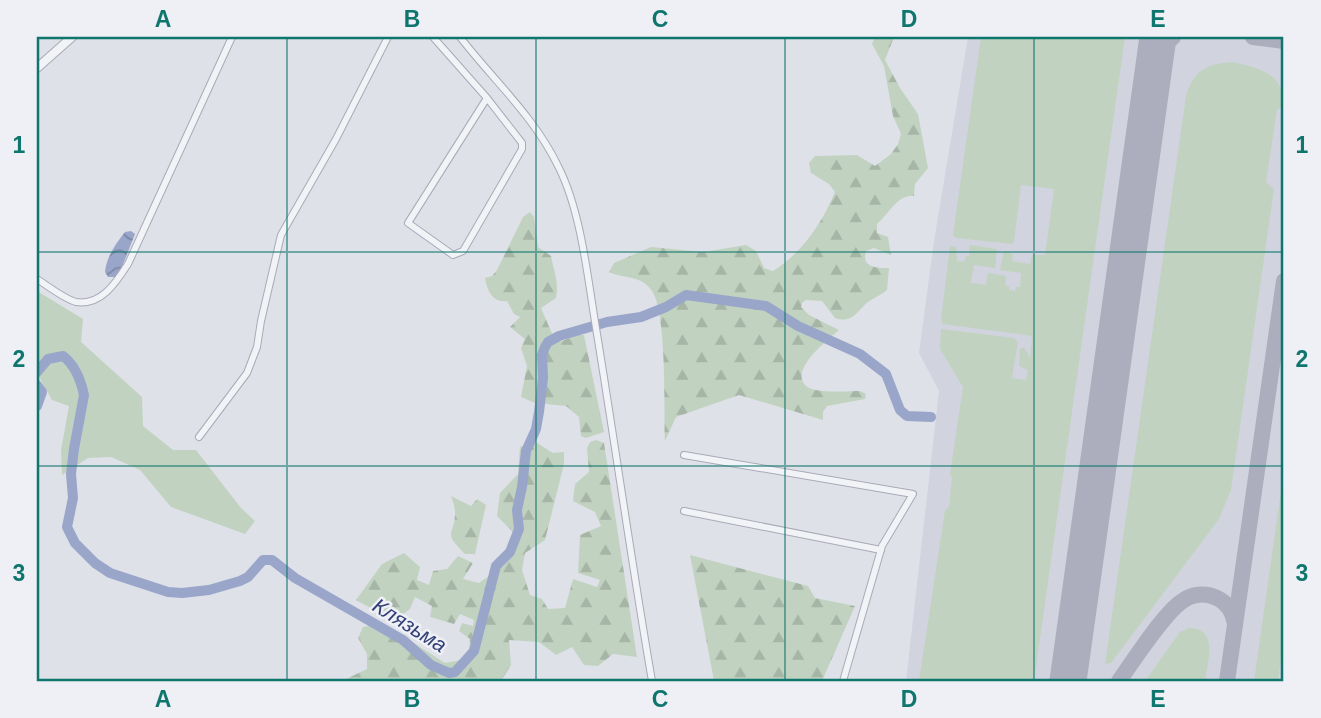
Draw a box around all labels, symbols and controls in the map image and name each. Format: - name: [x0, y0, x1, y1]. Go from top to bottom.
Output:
- text: A: [155, 6, 171, 32]
- text: B: [404, 6, 420, 32]
- text: C: [652, 6, 668, 32]
- text: D: [901, 6, 917, 32]
- text: E: [1150, 6, 1166, 32]
- text: 1: [13, 132, 26, 158]
- text: 1: [1296, 132, 1309, 158]
- text: 2: [13, 346, 25, 372]
- text: 2: [1296, 346, 1308, 372]
- text: 3: [13, 560, 25, 586]
- text: 3: [1296, 560, 1308, 586]
- water label: Клязьма: [369, 593, 451, 657]
- text: A: [155, 686, 171, 712]
- text: B: [404, 686, 420, 712]
- text: C: [652, 686, 668, 712]
- text: D: [901, 686, 917, 712]
- text: E: [1150, 686, 1166, 712]

